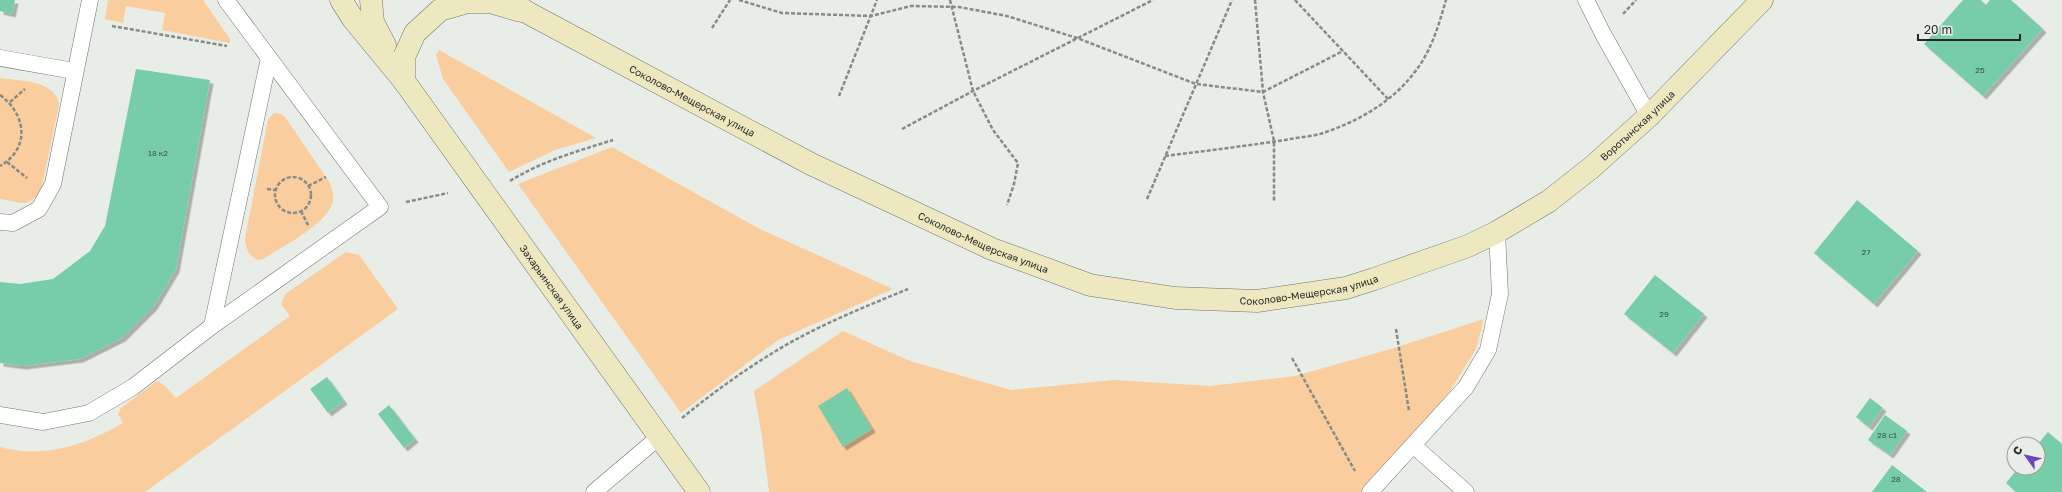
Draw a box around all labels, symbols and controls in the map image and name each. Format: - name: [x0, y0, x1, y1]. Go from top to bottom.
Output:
- scale bar: [1918, 16, 2020, 42]
- text: 20 m: [1924, 22, 1952, 37]
- street label: Соколово-Мещерская улица: [627, 62, 757, 139]
- house number: 25: [1975, 65, 1985, 75]
- street label: Воротынская улица: [1598, 88, 1677, 163]
- house number: 18 к2: [148, 148, 168, 158]
- street label: Соколово-Мещерская улица: [916, 209, 1050, 275]
- street label: Захарьинская улица: [517, 242, 586, 331]
- house number: 27: [1862, 247, 1870, 257]
- street label: Соколово-Мещерская улица: [1239, 272, 1380, 307]
- house number: 29: [1659, 309, 1669, 319]
- house number: 28 с1: [1877, 430, 1897, 440]
- north arrow: [2006, 436, 2046, 476]
- text: С: [2010, 443, 2025, 457]
- house number: 28: [1891, 474, 1901, 484]

